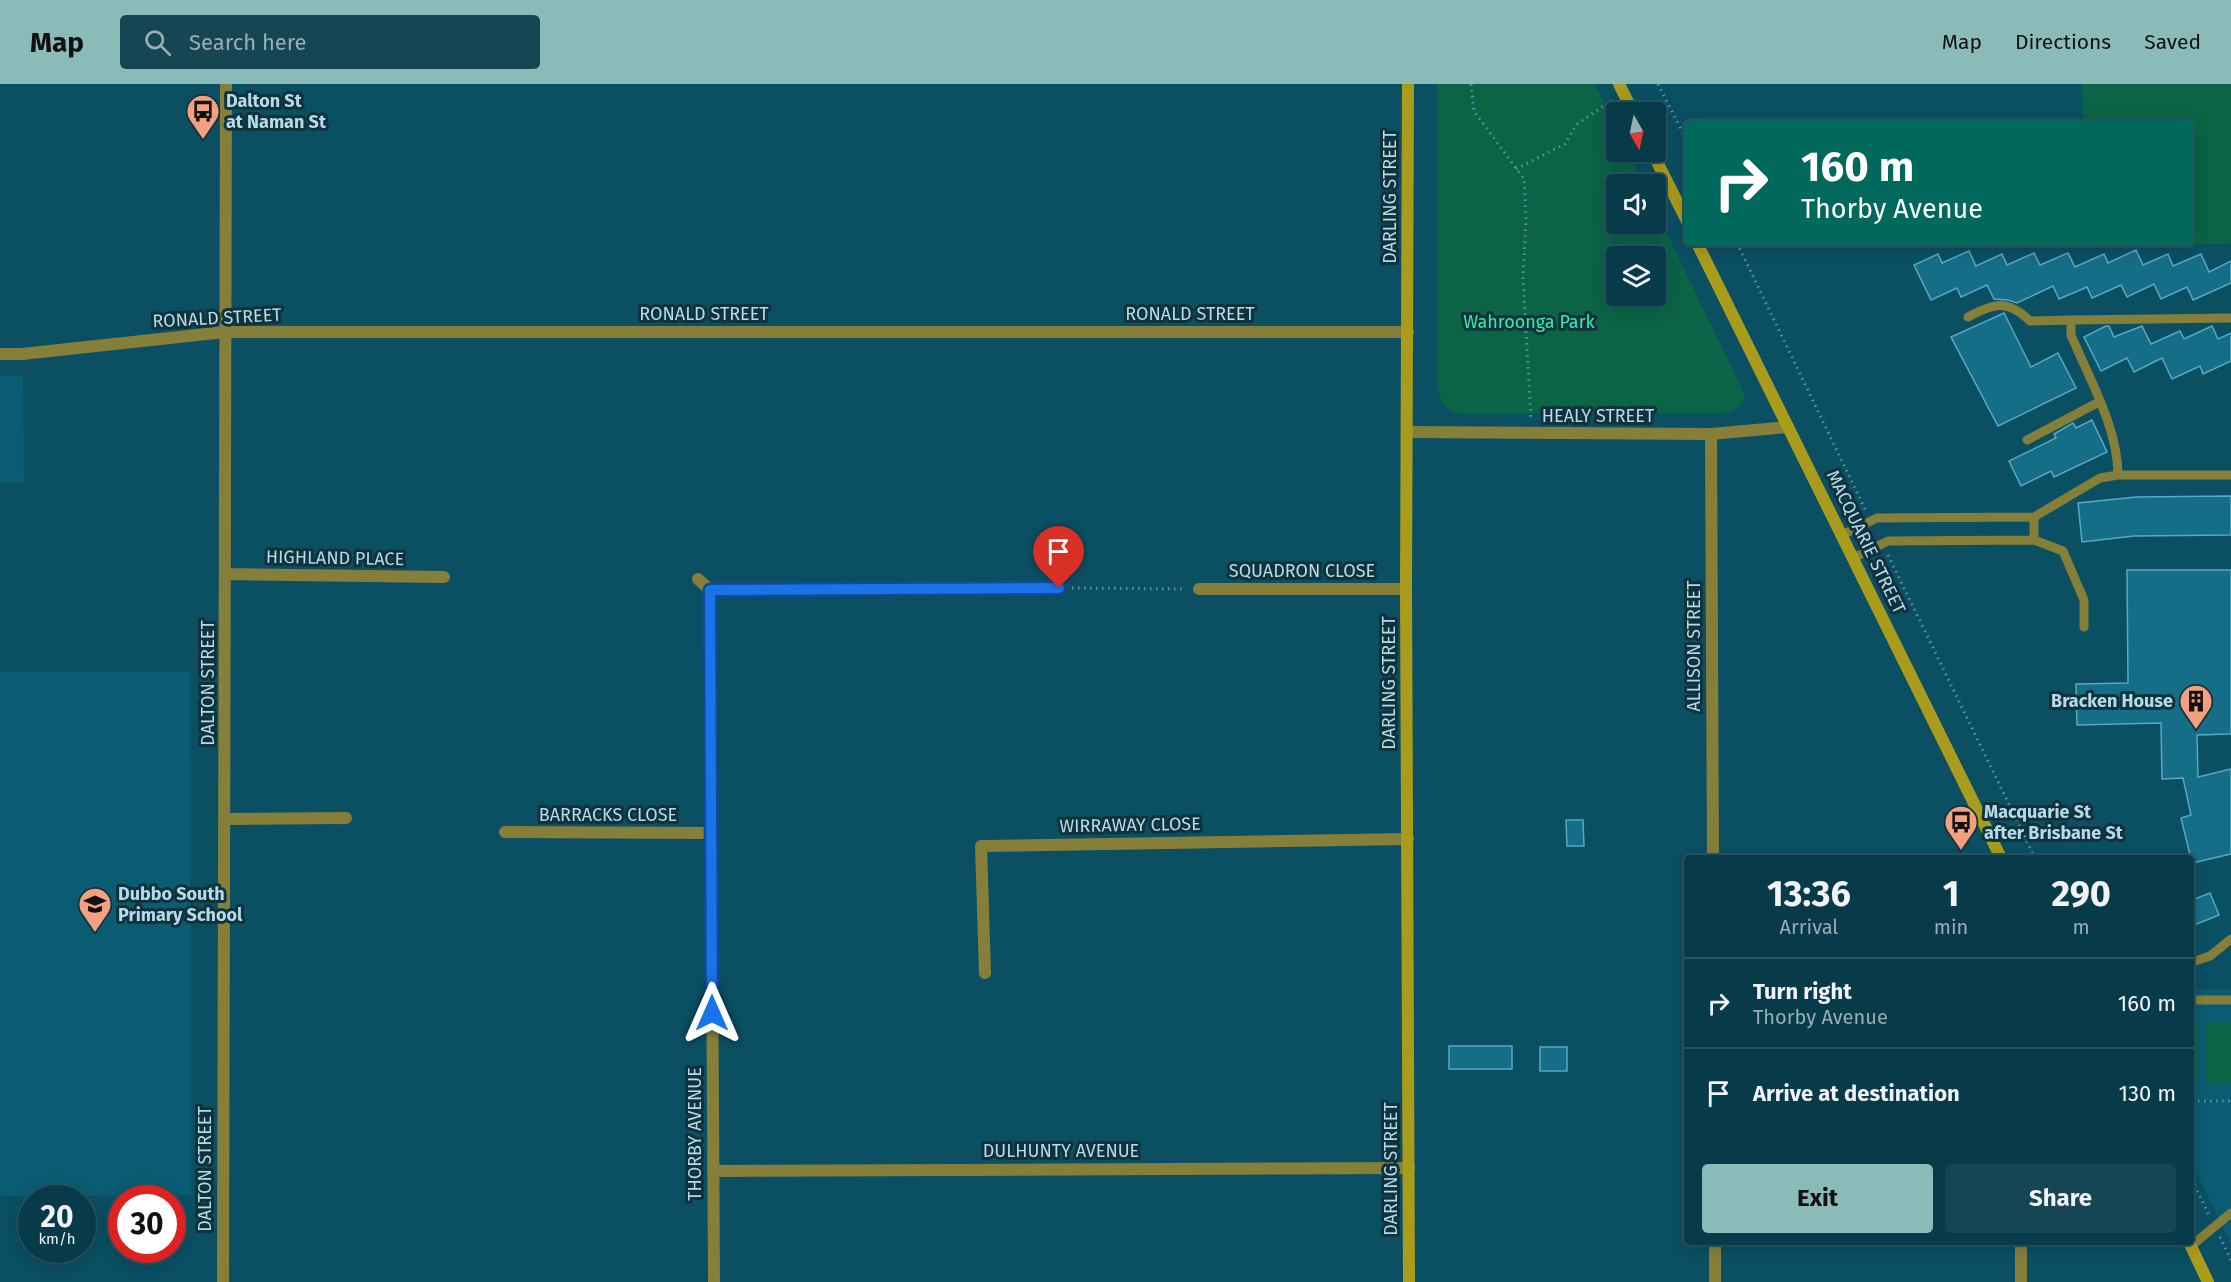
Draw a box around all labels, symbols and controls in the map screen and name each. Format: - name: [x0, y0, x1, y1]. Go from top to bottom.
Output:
- search box: [120, 15, 540, 69]
- text: Map: [30, 26, 84, 59]
- icon: search: [141, 26, 174, 59]
- text: Search here: [189, 29, 307, 56]
- text: Map: [1942, 29, 1982, 55]
- text: Directions: [2015, 29, 2111, 55]
- text: Saved: [2144, 29, 2201, 55]
- place label: Dalton St at Naman St: [226, 90, 327, 133]
- bus stop icon: Dalton St at Naman St: [185, 93, 221, 140]
- north arrow: [1606, 102, 1666, 162]
- map controls: [1606, 102, 1666, 306]
- street label: DARLING STREET: [1379, 130, 1401, 264]
- text: 160 m: [1801, 142, 1914, 192]
- icon: right: [1702, 144, 1780, 222]
- button: sound: [1606, 174, 1666, 234]
- text: Thorby Avenue: [1801, 193, 1983, 225]
- button: layers: [1606, 246, 1666, 306]
- street label: RONALD STREET: [639, 303, 769, 325]
- street label: RONALD STREET: [1125, 303, 1255, 325]
- street label: RONALD STREET: [152, 304, 283, 332]
- park label: Wahroonga Park: [1463, 311, 1596, 333]
- street label: HEALY STREET: [1542, 405, 1655, 427]
- street label: MACQUARIE STREET: [1822, 467, 1911, 618]
- pin: [1033, 526, 1084, 588]
- icon: arrive: [1042, 535, 1075, 568]
- street label: HIGHLAND PLACE: [266, 546, 404, 570]
- street label: SQUADRON CLOSE: [1229, 560, 1375, 582]
- street label: ALLISON STREET: [1683, 580, 1705, 712]
- street label: DARLING STREET: [1378, 616, 1400, 750]
- street label: DALTON STREET: [197, 620, 219, 746]
- building icon: Bracken House: [2178, 683, 2214, 730]
- place label: Bracken House: [2051, 690, 2173, 712]
- place label: Macquarie St after Brisbane St: [1984, 801, 2124, 844]
- street label: BARRACKS CLOSE: [539, 804, 677, 826]
- bus stop icon: Macquarie St after Brisbane St: [1943, 804, 1979, 851]
- street label: WIRRAWAY CLOSE: [1059, 813, 1201, 837]
- text: 13:36: [1767, 872, 1851, 916]
- text: 1: [1943, 872, 1959, 916]
- text: 290: [2051, 872, 2111, 916]
- place label: Dubbo South Primary School: [118, 883, 243, 926]
- school or university icon: Dubbo South Primary School: [77, 886, 113, 933]
- text: Arrival: [1780, 915, 1838, 939]
- text: min: [1934, 915, 1968, 939]
- text: m: [2073, 915, 2090, 939]
- text: Turn right: [1753, 978, 1852, 1005]
- position arrow: [680, 981, 744, 1045]
- icon: right: [1702, 987, 1735, 1020]
- text: 160 m: [2118, 990, 2176, 1017]
- text: Thorby Avenue: [1753, 1005, 1888, 1029]
- street label: THORBY AVENUE: [684, 1067, 706, 1201]
- icon: arrive: [1702, 1077, 1735, 1110]
- text: Arrive at destination: [1753, 1080, 1960, 1107]
- text: 130 m: [2119, 1080, 2176, 1107]
- street label: DARLING STREET: [1380, 1102, 1402, 1236]
- street label: DALTON STREET: [194, 1106, 216, 1232]
- street label: DULHUNTY AVENUE: [983, 1140, 1139, 1162]
- button: Exit: [1702, 1164, 1933, 1233]
- button: Share: [1945, 1164, 2176, 1233]
- speed limit sign: 30: [108, 1185, 186, 1263]
- text: 20: [40, 1199, 74, 1235]
- text: km/h: [38, 1230, 76, 1248]

